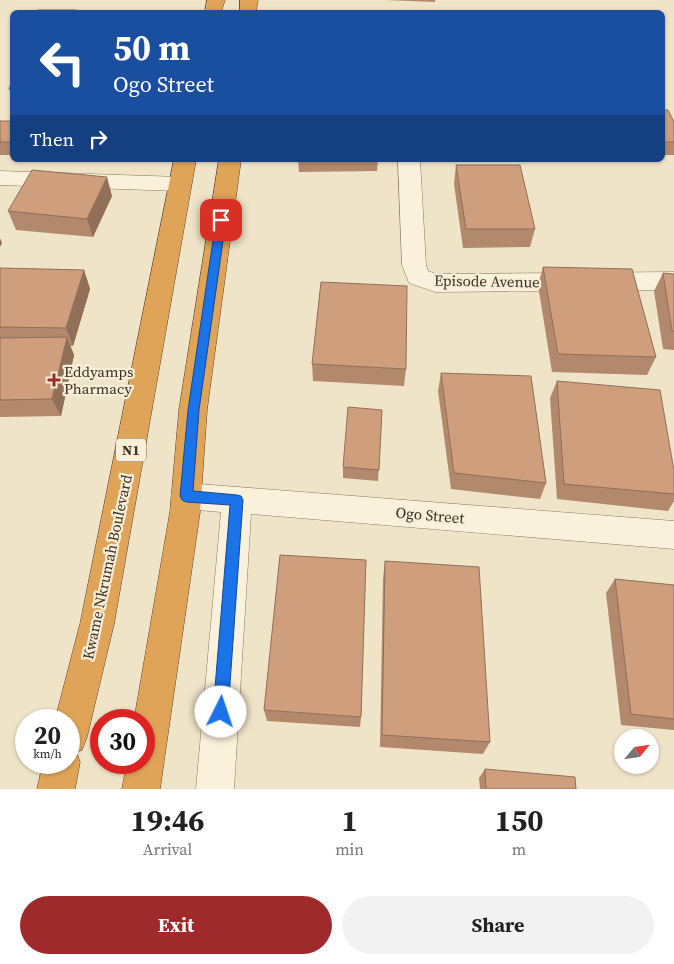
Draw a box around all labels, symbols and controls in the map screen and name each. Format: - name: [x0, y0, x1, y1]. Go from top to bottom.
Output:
- text: 50 m: [113, 24, 190, 72]
- icon: left: [30, 30, 95, 95]
- text: Ogo Street: [113, 69, 214, 99]
- icon: right: [84, 125, 112, 153]
- text: Then: [30, 126, 74, 152]
- pin: [200, 199, 242, 241]
- icon: arrive: [207, 206, 235, 234]
- street label: Episode Avenue: [434, 270, 540, 292]
- place label: Eddyamps Pharmacy: [64, 361, 133, 399]
- marker: Eddyamps Pharmacy: [48, 374, 60, 386]
- road number: N1: [116, 438, 146, 462]
- street label: Kwame Nkrumah Boulevard: [77, 472, 137, 661]
- street label: Ogo Street: [395, 502, 465, 528]
- position arrow: [194, 685, 246, 737]
- speed limit sign: 30: [90, 709, 155, 774]
- text: 20: [34, 718, 61, 752]
- north arrow: [614, 729, 659, 774]
- map controls: [614, 729, 659, 774]
- text: km/h: [33, 746, 62, 762]
- text: 19:46: [131, 800, 205, 841]
- text: 1: [341, 800, 358, 841]
- text: 150: [495, 800, 543, 841]
- text: Arrival: [143, 838, 192, 860]
- text: min: [335, 838, 364, 860]
- text: m: [512, 838, 526, 860]
- button: Exit: [20, 896, 332, 954]
- button: Share: [342, 896, 654, 954]

